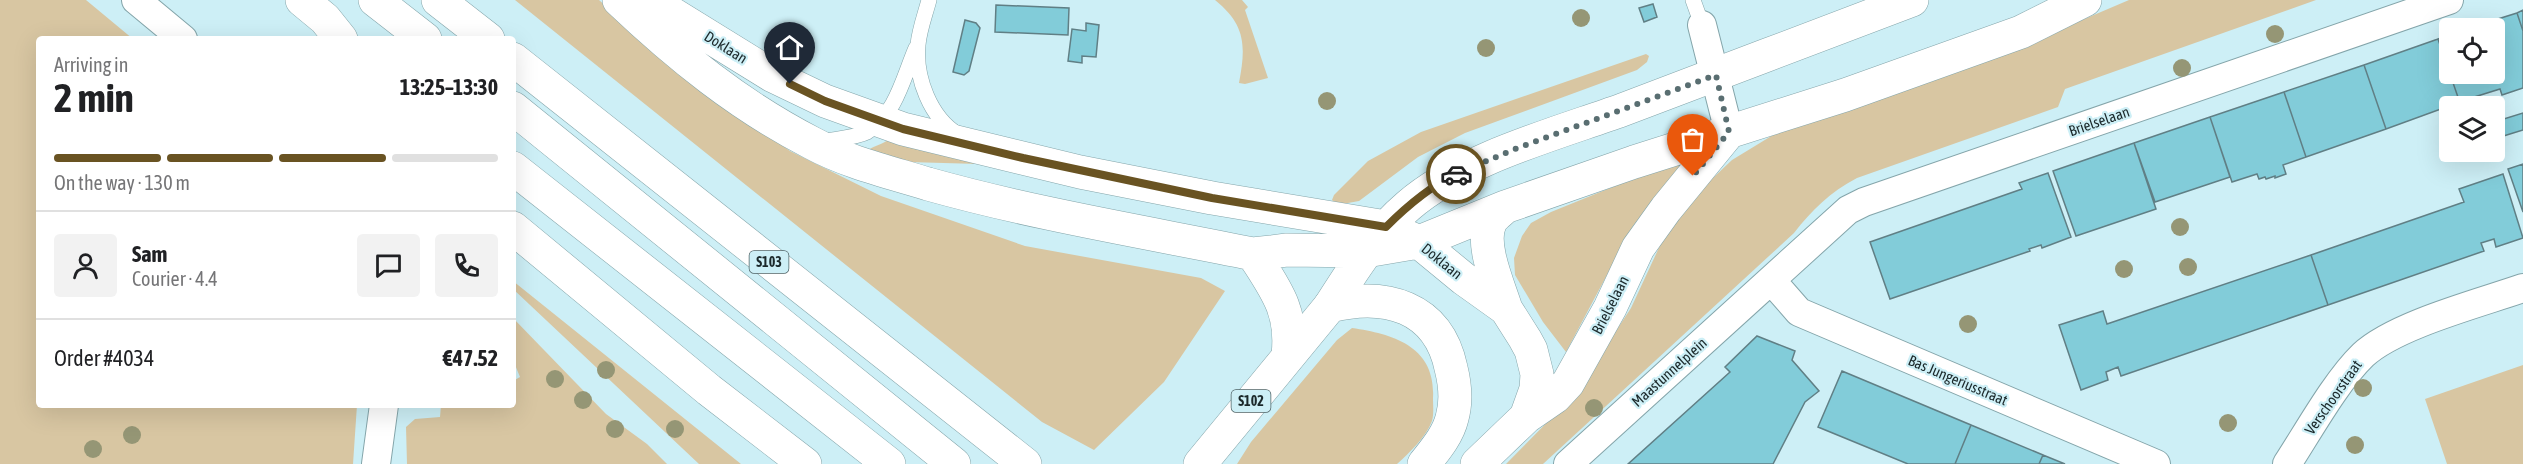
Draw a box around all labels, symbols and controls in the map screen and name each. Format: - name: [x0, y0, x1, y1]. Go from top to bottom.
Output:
- map controls: [2439, 18, 2505, 162]
- button: locate: [2439, 18, 2505, 84]
- pin: [764, 22, 815, 84]
- street label: Doklaan: [701, 27, 751, 67]
- icon: home: [773, 31, 806, 64]
- text: Arriving in: [54, 53, 128, 76]
- text: 13:25–13:30: [400, 74, 498, 100]
- text: 2 min: [54, 76, 134, 120]
- button: layers: [2439, 96, 2505, 162]
- street label: Brielselaan: [2066, 103, 2132, 139]
- pin: [1667, 114, 1718, 176]
- icon: bag: [1676, 123, 1709, 156]
- courier: [1426, 144, 1486, 204]
- icon: car: [1440, 158, 1473, 191]
- text: On the way · 130 m: [54, 171, 190, 194]
- button: person: [54, 234, 117, 297]
- button: chat: [357, 234, 420, 297]
- button: phone: [435, 234, 498, 297]
- street label: Doklaan: [1418, 240, 1466, 282]
- text: Sam: [132, 241, 167, 267]
- road number: S103: [750, 251, 788, 273]
- text: Courier · 4.4: [132, 267, 218, 290]
- street label: Brielselaan: [1588, 273, 1632, 337]
- street label: Maastunnelplein: [1628, 334, 1710, 410]
- text: Order #4034: [54, 345, 154, 371]
- text: €47.52: [443, 345, 498, 371]
- street label: Bas Jungeriusstraat: [1906, 351, 2010, 409]
- street label: Verschoorstraat: [2301, 357, 2365, 437]
- road number: S102: [1232, 390, 1270, 412]

